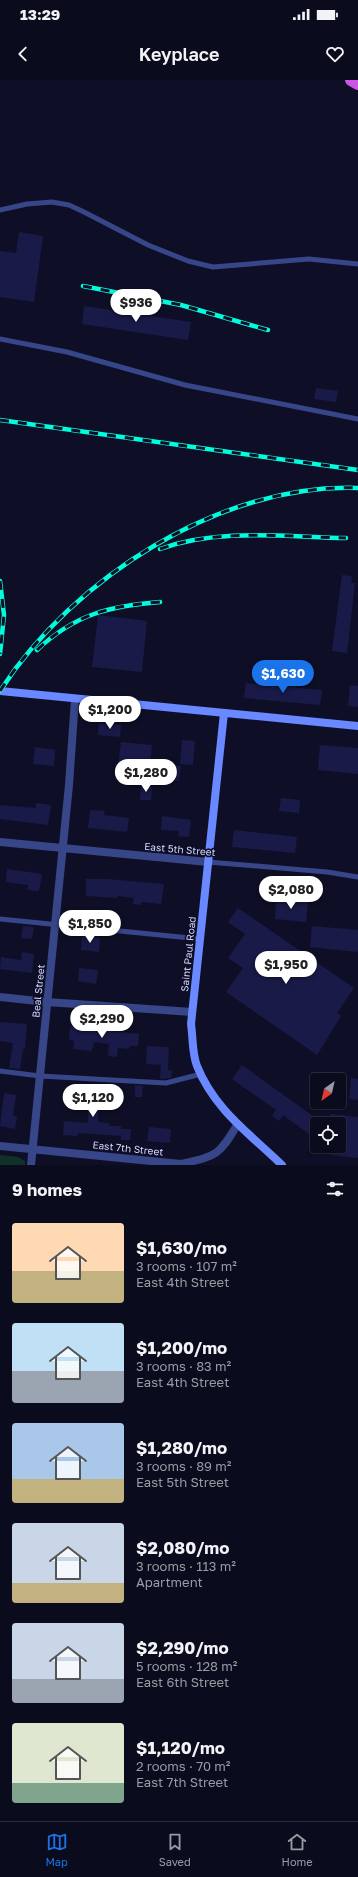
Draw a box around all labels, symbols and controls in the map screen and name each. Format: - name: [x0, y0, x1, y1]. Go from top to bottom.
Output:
- text: 13:29: [20, 5, 60, 23]
- icon: back: [12, 43, 34, 65]
- text: Keyplace: [139, 43, 219, 65]
- icon: heart: [324, 43, 346, 65]
- pin: $936: [112, 289, 160, 323]
- text: $936: [119, 294, 153, 310]
- pin: $1,630: [250, 660, 316, 694]
- text: $1,630: [261, 665, 305, 681]
- pin: $1,200: [77, 696, 143, 730]
- text: $1,200: [88, 701, 132, 717]
- pin: $1,280: [113, 759, 179, 793]
- text: $1,280: [124, 764, 168, 780]
- street label: East 5th Street: [144, 840, 216, 858]
- pin: $2,080: [258, 876, 324, 910]
- text: $2,080: [268, 881, 314, 897]
- pin: $1,850: [57, 910, 123, 944]
- text: $1,850: [68, 915, 112, 931]
- street label: Saint Paul Road: [178, 916, 198, 992]
- pin: $1,950: [253, 951, 319, 985]
- text: $1,950: [264, 956, 308, 972]
- street label: Beal Street: [29, 964, 47, 1018]
- pin: $2,290: [69, 1005, 135, 1039]
- text: $2,290: [79, 1010, 125, 1026]
- north arrow: [310, 1073, 346, 1109]
- map controls: [310, 1073, 346, 1153]
- pin: $1,120: [60, 1084, 126, 1118]
- text: $1,120: [72, 1089, 114, 1105]
- button: locate: [310, 1117, 346, 1153]
- street label: East 7th Street: [92, 1138, 164, 1158]
- icon: filters: [324, 1178, 346, 1200]
- text: 9 homes: [12, 1179, 82, 1200]
- text: $1,630/mo: [136, 1237, 227, 1258]
- icon: home: [44, 1239, 92, 1287]
- text: 3 rooms · 107 m²: [136, 1258, 237, 1274]
- text: East 4th Street: [136, 1274, 229, 1290]
- text: $1,200/mo: [136, 1337, 227, 1358]
- icon: home: [44, 1339, 92, 1387]
- text: 3 rooms · 83 m²: [136, 1358, 231, 1374]
- text: East 4th Street: [136, 1374, 229, 1390]
- text: $1,280/mo: [136, 1437, 227, 1458]
- icon: home: [44, 1439, 92, 1487]
- text: 3 rooms · 89 m²: [136, 1458, 231, 1474]
- text: East 5th Street: [136, 1474, 229, 1490]
- text: $2,080/mo: [136, 1537, 229, 1558]
- icon: home: [44, 1539, 92, 1587]
- text: 3 rooms · 113 m²: [136, 1558, 236, 1574]
- text: Apartment: [136, 1574, 203, 1590]
- text: $2,290/mo: [136, 1637, 229, 1658]
- icon: home: [44, 1639, 92, 1687]
- text: 5 rooms · 128 m²: [136, 1658, 237, 1674]
- text: East 6th Street: [136, 1674, 229, 1690]
- text: $1,120/mo: [136, 1737, 225, 1758]
- icon: home: [44, 1739, 92, 1787]
- text: 2 rooms · 70 m²: [136, 1758, 231, 1774]
- text: East 7th Street: [136, 1774, 228, 1790]
- tab: Map: [45, 1831, 68, 1868]
- tab: Saved: [159, 1831, 191, 1868]
- tab: Home: [282, 1831, 313, 1868]

